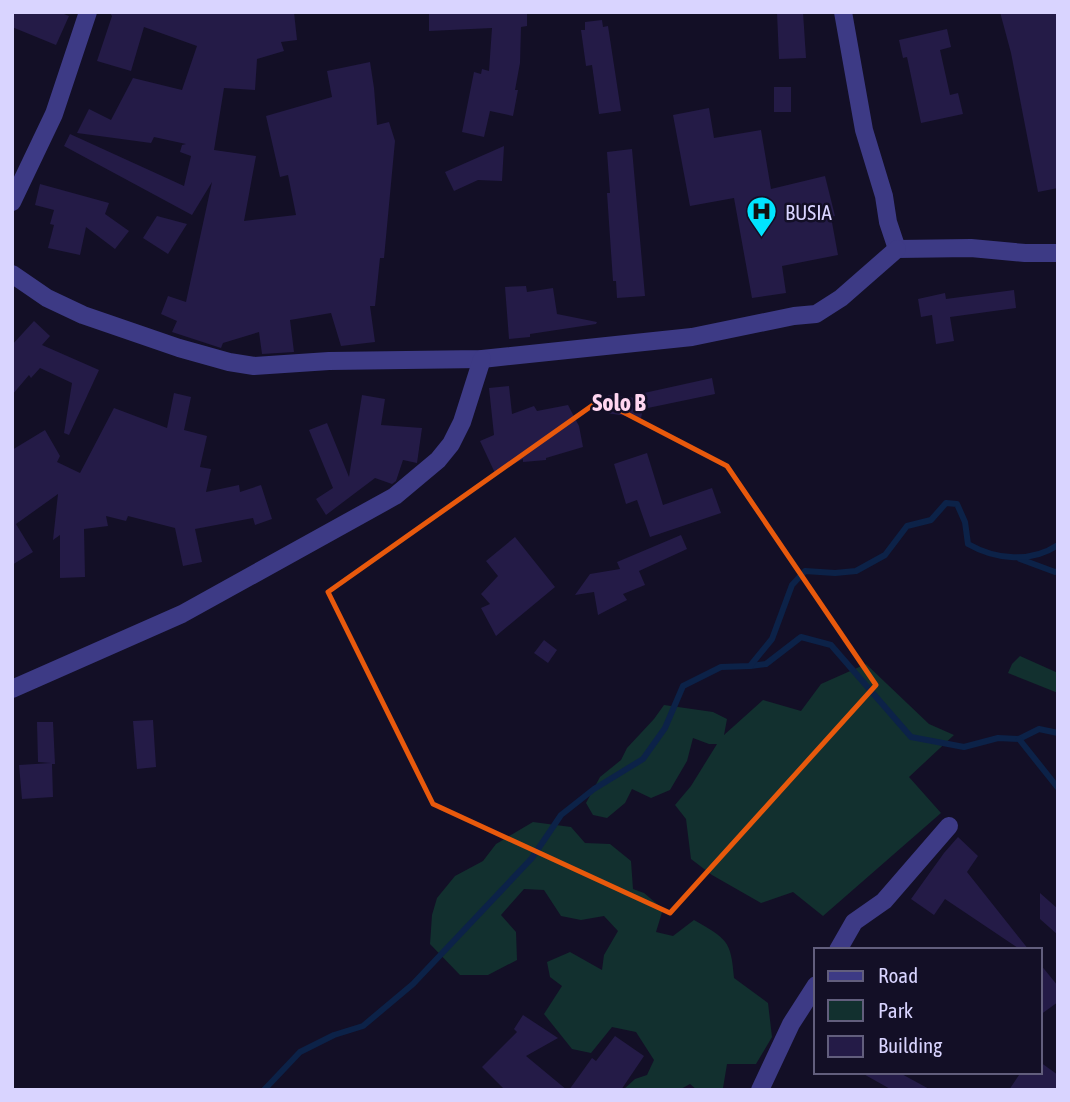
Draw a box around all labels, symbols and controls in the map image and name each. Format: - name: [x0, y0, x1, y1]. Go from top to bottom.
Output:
- hospital icon: BUSIA: [745, 195, 779, 239]
- place label: BUSIA: [785, 200, 833, 224]
- district label: Solo B: [592, 389, 646, 416]
- legend: [814, 948, 1042, 1074]
- text: Road: [878, 963, 918, 987]
- text: Park: [878, 998, 913, 1022]
- text: Building: [878, 1033, 942, 1057]

